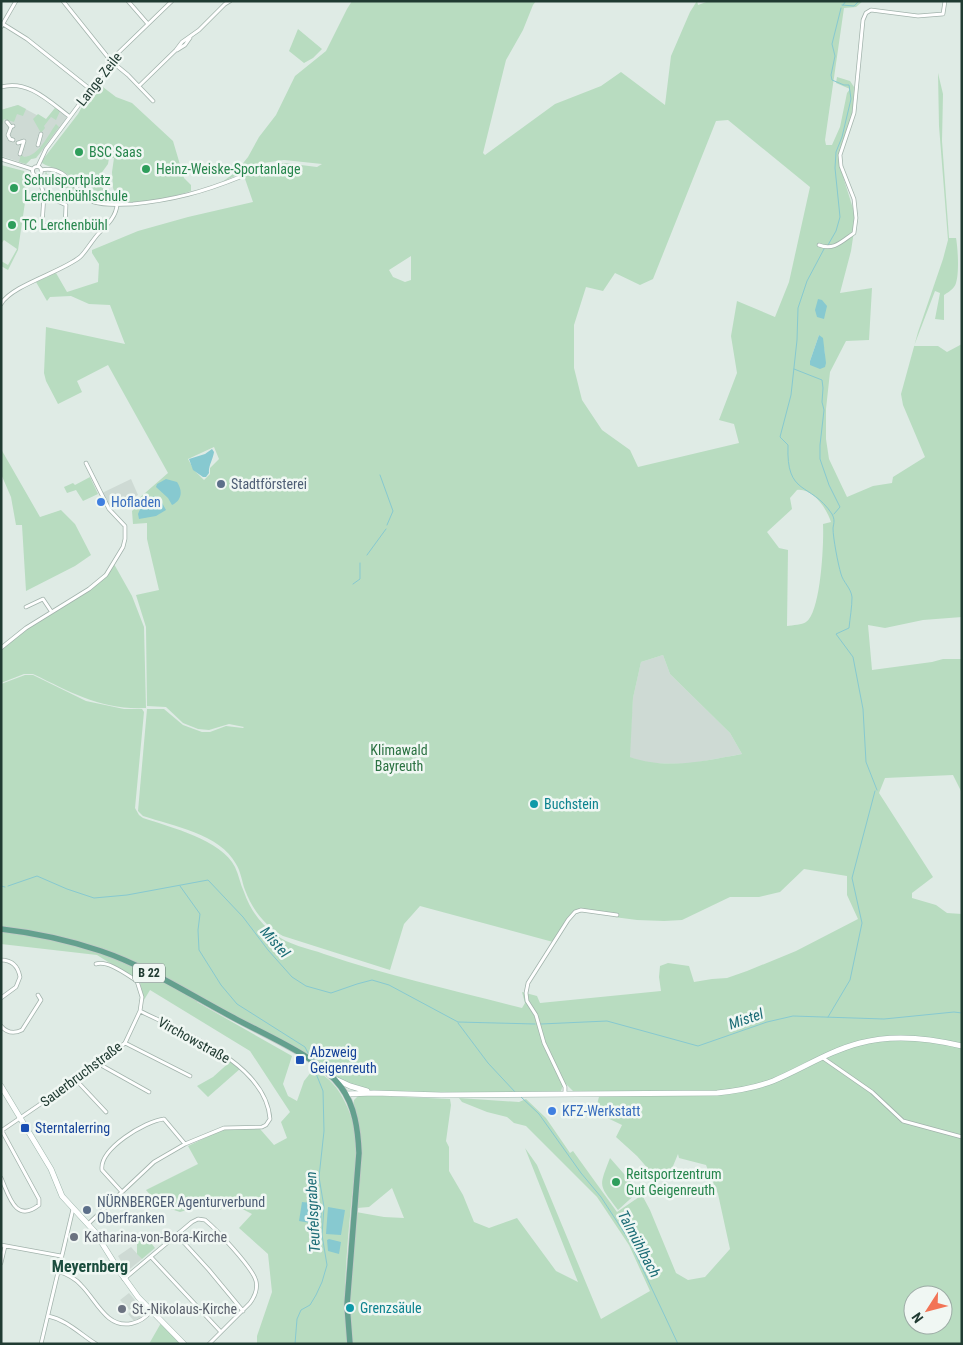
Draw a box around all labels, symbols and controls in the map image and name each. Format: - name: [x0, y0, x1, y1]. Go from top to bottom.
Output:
- street label: Lange Zeile: [73, 49, 125, 109]
- place label: BSC Saas: [89, 144, 142, 160]
- marker: BSC Saas: [73, 146, 85, 158]
- place label: Heinz-Weiske-Sportanlage: [156, 161, 301, 177]
- marker: Heinz-Weiske-Sportanlage: [140, 163, 152, 175]
- place label: Schulsportplatz Lerchenbühlschule: [24, 172, 128, 204]
- marker: Schulsportplatz Lerchenbühlschule: [8, 182, 20, 194]
- place label: TC Lerchenbühl: [22, 217, 108, 233]
- marker: TC Lerchenbühl: [6, 219, 18, 231]
- place label: Stadtförsterei: [231, 476, 307, 492]
- marker: Stadtförsterei: [215, 478, 227, 490]
- place label: Hofladen: [111, 494, 161, 510]
- marker: Hofladen: [95, 496, 107, 508]
- park label: Klimawald Bayreuth: [370, 742, 428, 774]
- place label: Buchstein: [544, 796, 599, 812]
- marker: Buchstein: [528, 798, 540, 810]
- water label: Mistel: [257, 923, 294, 962]
- road number: B 22: [133, 964, 165, 982]
- water label: Mistel: [726, 1005, 766, 1033]
- street label: Virchowstraße: [155, 1014, 233, 1067]
- street label: Sauerbruchstraße: [37, 1038, 125, 1110]
- place label: Abzweig Geigenreuth: [310, 1044, 377, 1076]
- marker: Abzweig Geigenreuth: [294, 1054, 306, 1066]
- place label: KFZ-Werkstatt: [562, 1103, 640, 1119]
- marker: KFZ-Werkstatt: [546, 1105, 558, 1117]
- place label: Sterntalerring: [35, 1120, 110, 1136]
- marker: Sterntalerring: [19, 1122, 31, 1134]
- place label: Reitsportzentrum Gut Geigenreuth: [626, 1166, 722, 1198]
- water label: Teufelsgraben: [302, 1171, 324, 1253]
- marker: Reitsportzentrum Gut Geigenreuth: [610, 1176, 622, 1188]
- place label: NÜRNBERGER Agenturverbund Oberfranken: [97, 1194, 265, 1226]
- marker: NÜRNBERGER Agenturverbund Oberfranken: [81, 1204, 93, 1216]
- water label: Talmühlbach: [614, 1207, 664, 1281]
- place label: Katharina-von-Bora-Kirche: [84, 1229, 228, 1245]
- marker: Katharina-von-Bora-Kirche: [68, 1231, 80, 1243]
- district label: Meyernberg: [52, 1257, 128, 1276]
- north arrow: [903, 1285, 953, 1335]
- place label: Grenzsäule: [360, 1300, 422, 1316]
- place label: St.-Nikolaus-Kirche: [132, 1301, 238, 1317]
- marker: Grenzsäule: [344, 1302, 356, 1314]
- marker: St.-Nikolaus-Kirche: [116, 1303, 128, 1315]
- text: N: [908, 1309, 926, 1326]

